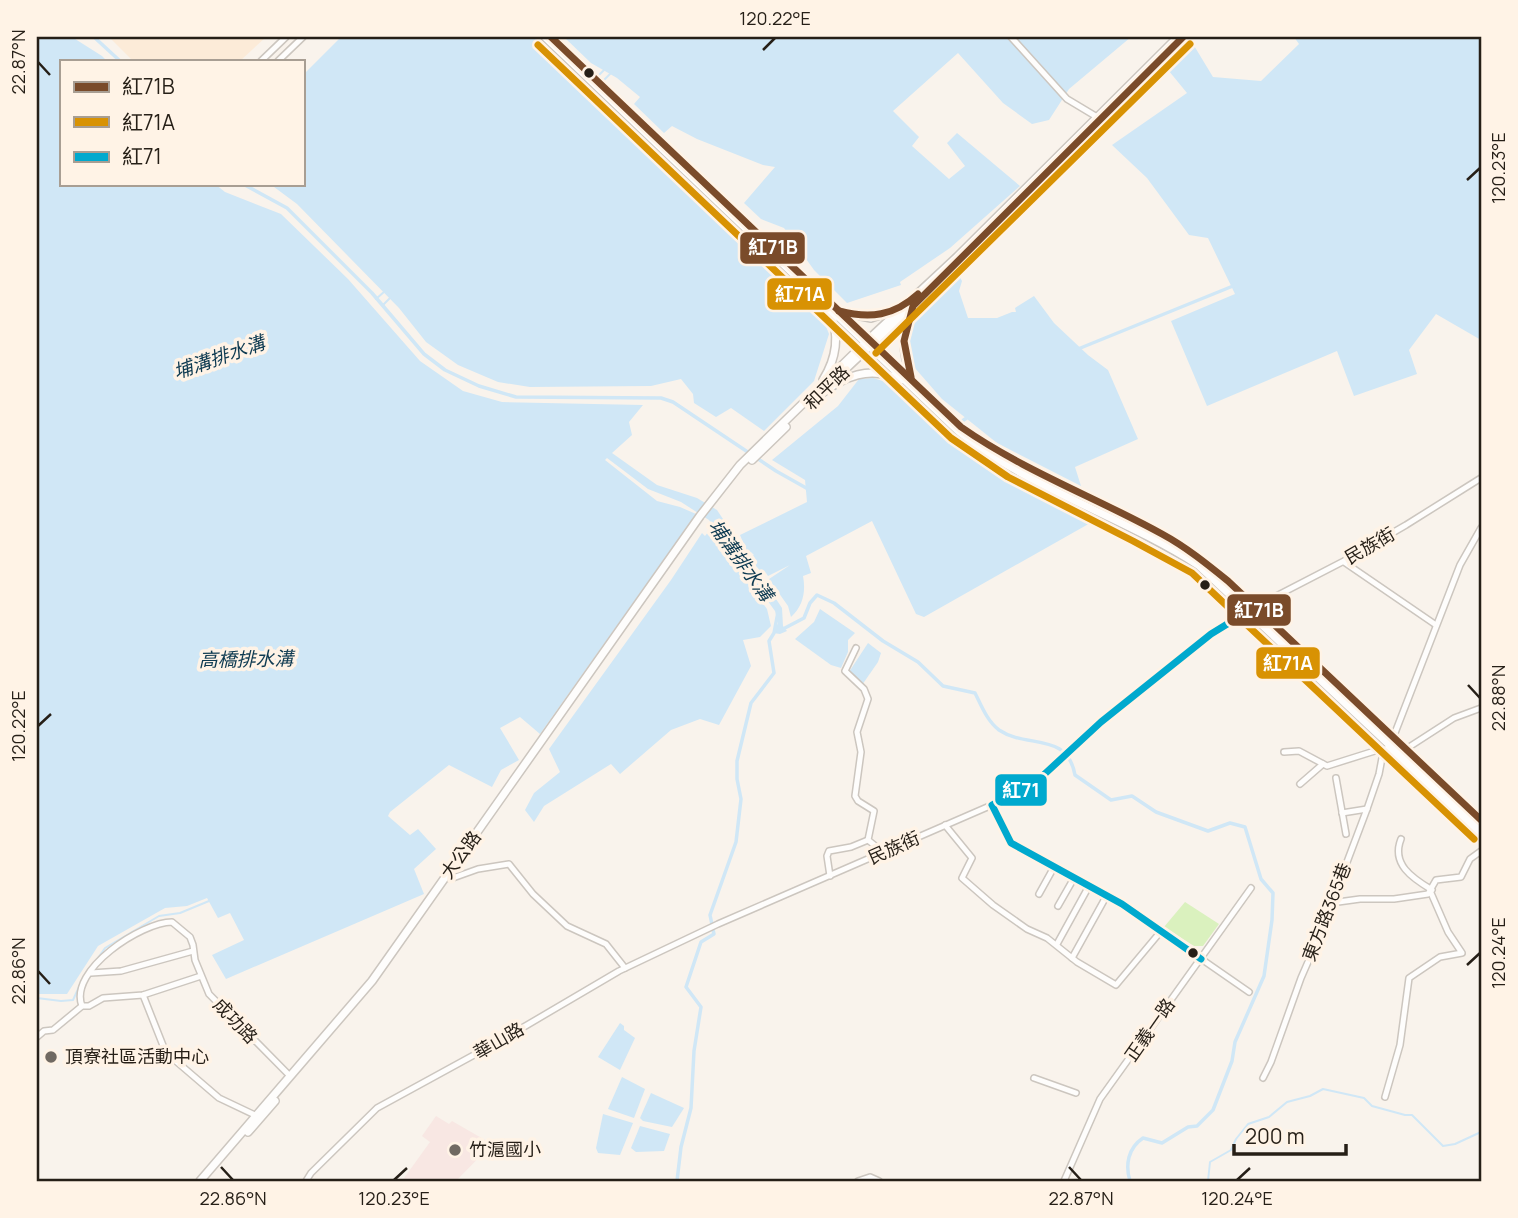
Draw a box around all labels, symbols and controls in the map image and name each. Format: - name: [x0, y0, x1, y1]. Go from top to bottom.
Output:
- text: 120.22°E: [739, 6, 811, 30]
- text: 22.87°N: [6, 30, 30, 95]
- legend: [60, 60, 304, 186]
- unlabelled marker: [582, 66, 596, 80]
- text: 紅71B: [122, 72, 175, 100]
- text: 紅71A: [122, 108, 175, 136]
- text: 120.23°E: [1486, 132, 1510, 204]
- text: 紅71: [122, 142, 162, 170]
- line badge: 紅71B: [739, 231, 806, 265]
- text: 紅71B: [748, 234, 798, 260]
- line badge: 紅71A: [766, 277, 833, 311]
- text: 紅71A: [775, 281, 825, 307]
- water label: 埔溝排水溝: [170, 328, 271, 385]
- street label: 和平路: [799, 360, 854, 415]
- water label: 埔溝排水溝: [703, 514, 781, 608]
- street label: 民族街: [1340, 521, 1399, 569]
- unlabelled marker: [1198, 578, 1212, 592]
- line badge: 紅71B: [1226, 593, 1292, 627]
- text: 紅71B: [1234, 597, 1284, 623]
- water label: 高橋排水溝: [198, 645, 297, 673]
- line badge: 紅71A: [1255, 646, 1321, 680]
- text: 紅71A: [1263, 650, 1313, 676]
- text: 22.88°N: [1486, 665, 1510, 731]
- text: 120.22°E: [6, 690, 30, 762]
- line badge: 紅71: [994, 773, 1048, 807]
- text: 紅71: [1002, 777, 1040, 803]
- street label: 民族街: [864, 825, 923, 869]
- street label: 大公路: [435, 826, 486, 883]
- street label: 東方路365巷: [1296, 859, 1356, 964]
- text: 120.24°E: [1486, 917, 1510, 989]
- text: 22.86°N: [6, 937, 30, 1005]
- unlabelled marker: [1186, 946, 1200, 960]
- street label: 成功路: [208, 993, 263, 1048]
- street label: 正義一路: [1119, 993, 1180, 1066]
- street label: 華山路: [469, 1016, 528, 1064]
- place label: 頂寮社區活動中心: [65, 1044, 209, 1068]
- marker: 頂寮社區活動中心: [43, 1049, 59, 1065]
- scale bar: [1234, 1113, 1346, 1157]
- text: 200 m: [1245, 1122, 1305, 1150]
- place label: 竹滬國小: [469, 1137, 541, 1161]
- marker: 竹滬國小: [447, 1142, 463, 1158]
- text: 22.86°N: [199, 1186, 267, 1210]
- text: 120.23°E: [358, 1186, 430, 1210]
- text: 22.87°N: [1049, 1186, 1114, 1210]
- text: 120.24°E: [1201, 1186, 1273, 1210]

